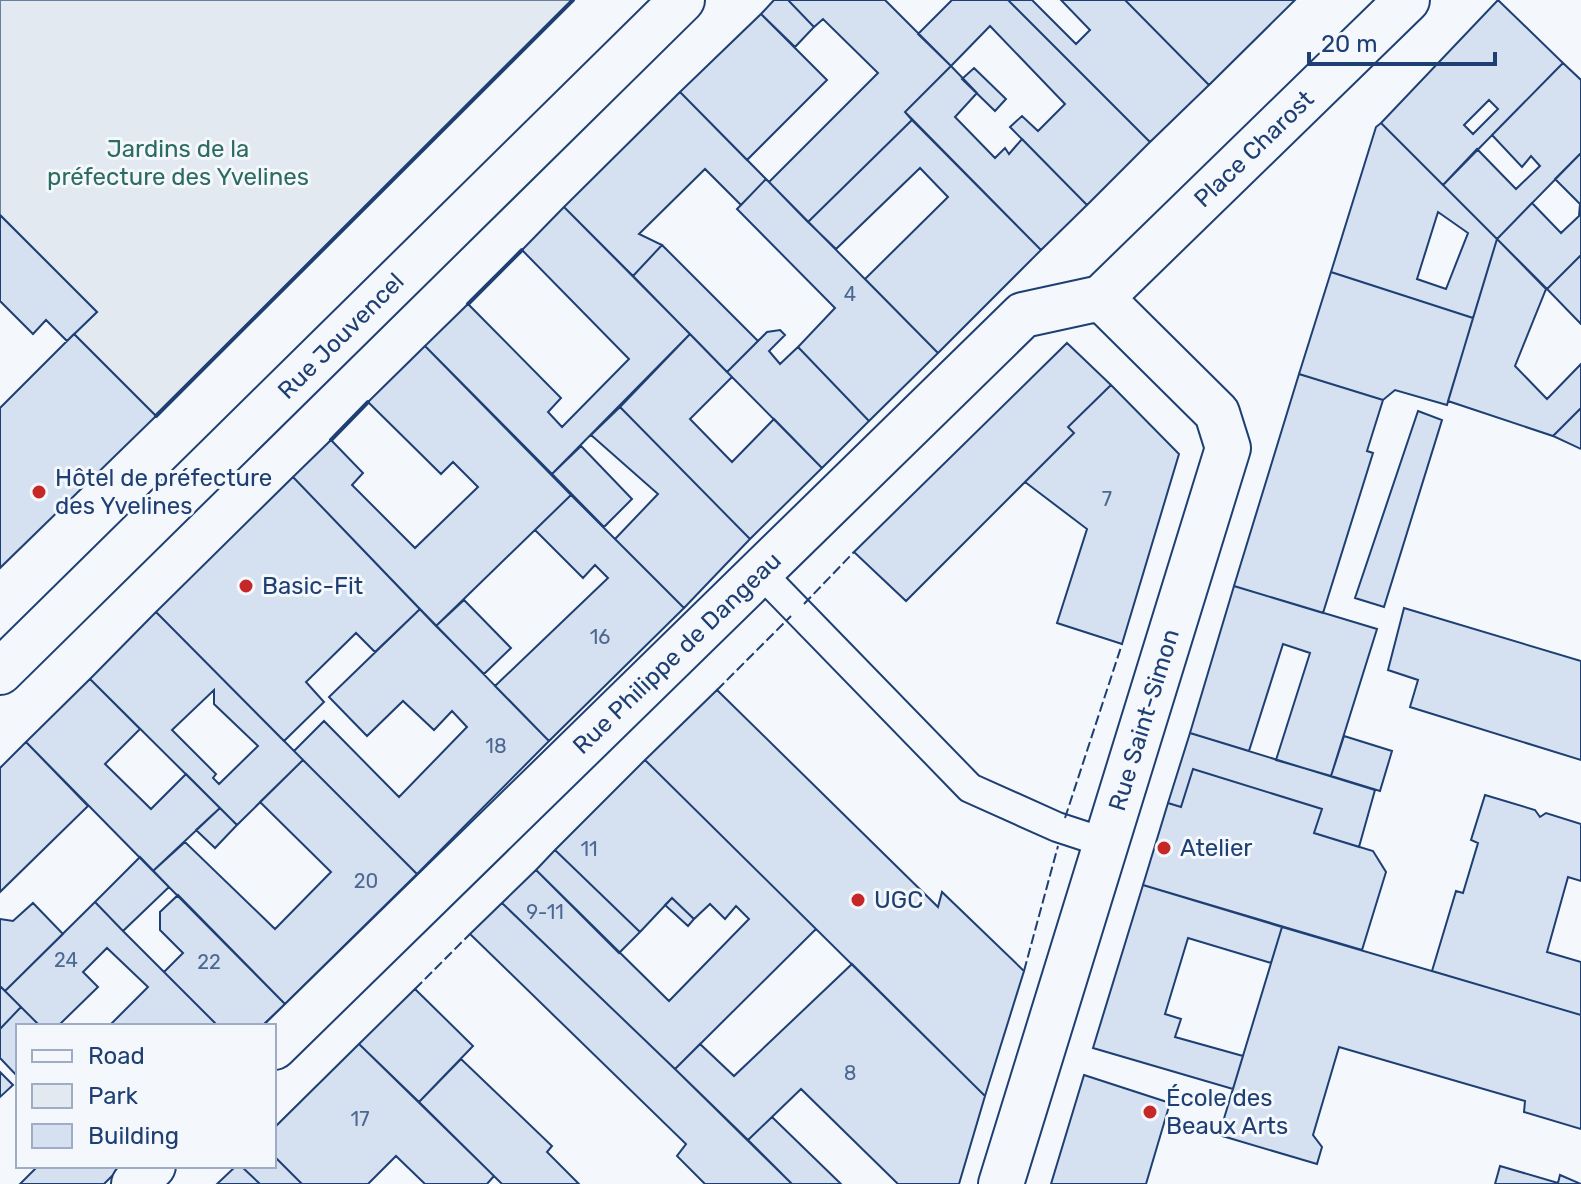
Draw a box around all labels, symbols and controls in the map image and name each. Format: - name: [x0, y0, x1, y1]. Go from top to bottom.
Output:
- scale bar: [1309, 16, 1495, 66]
- text: 20 m: [1321, 30, 1378, 58]
- street label: Place Charost: [1188, 85, 1320, 213]
- park label: Jardins de la préfecture des Yvelines: [47, 135, 309, 191]
- street label: Rue Jouvencel: [272, 267, 410, 405]
- house number: 4: [844, 282, 856, 306]
- place label: Hôtel de préfecture des Yvelines: [55, 464, 272, 520]
- marker: Hôtel de préfecture des Yvelines: [30, 483, 48, 501]
- house number: 7: [1102, 487, 1112, 511]
- street label: Rue Philippe de Dangeau: [567, 546, 787, 760]
- place label: Basic-Fit: [262, 572, 363, 600]
- marker: Basic-Fit: [237, 577, 255, 595]
- house number: 16: [590, 625, 610, 649]
- street label: Rue Saint-Simon: [1103, 626, 1185, 814]
- house number: 18: [485, 734, 507, 758]
- place label: Atelier: [1180, 834, 1252, 862]
- house number: 11: [580, 837, 598, 861]
- marker: Atelier: [1155, 839, 1173, 857]
- house number: 20: [354, 869, 378, 893]
- place label: UGC: [874, 886, 923, 914]
- marker: UGC: [849, 891, 867, 909]
- house number: 9-11: [526, 900, 564, 924]
- house number: 24: [54, 948, 78, 972]
- house number: 22: [197, 950, 221, 974]
- legend: [16, 1024, 276, 1168]
- text: Road: [88, 1042, 145, 1070]
- house number: 8: [844, 1061, 856, 1085]
- text: Park: [88, 1082, 139, 1110]
- place label: École des Beaux Arts: [1166, 1084, 1288, 1140]
- marker: École des Beaux Arts: [1141, 1103, 1159, 1121]
- house number: 17: [351, 1107, 369, 1131]
- text: Building: [88, 1122, 179, 1150]

